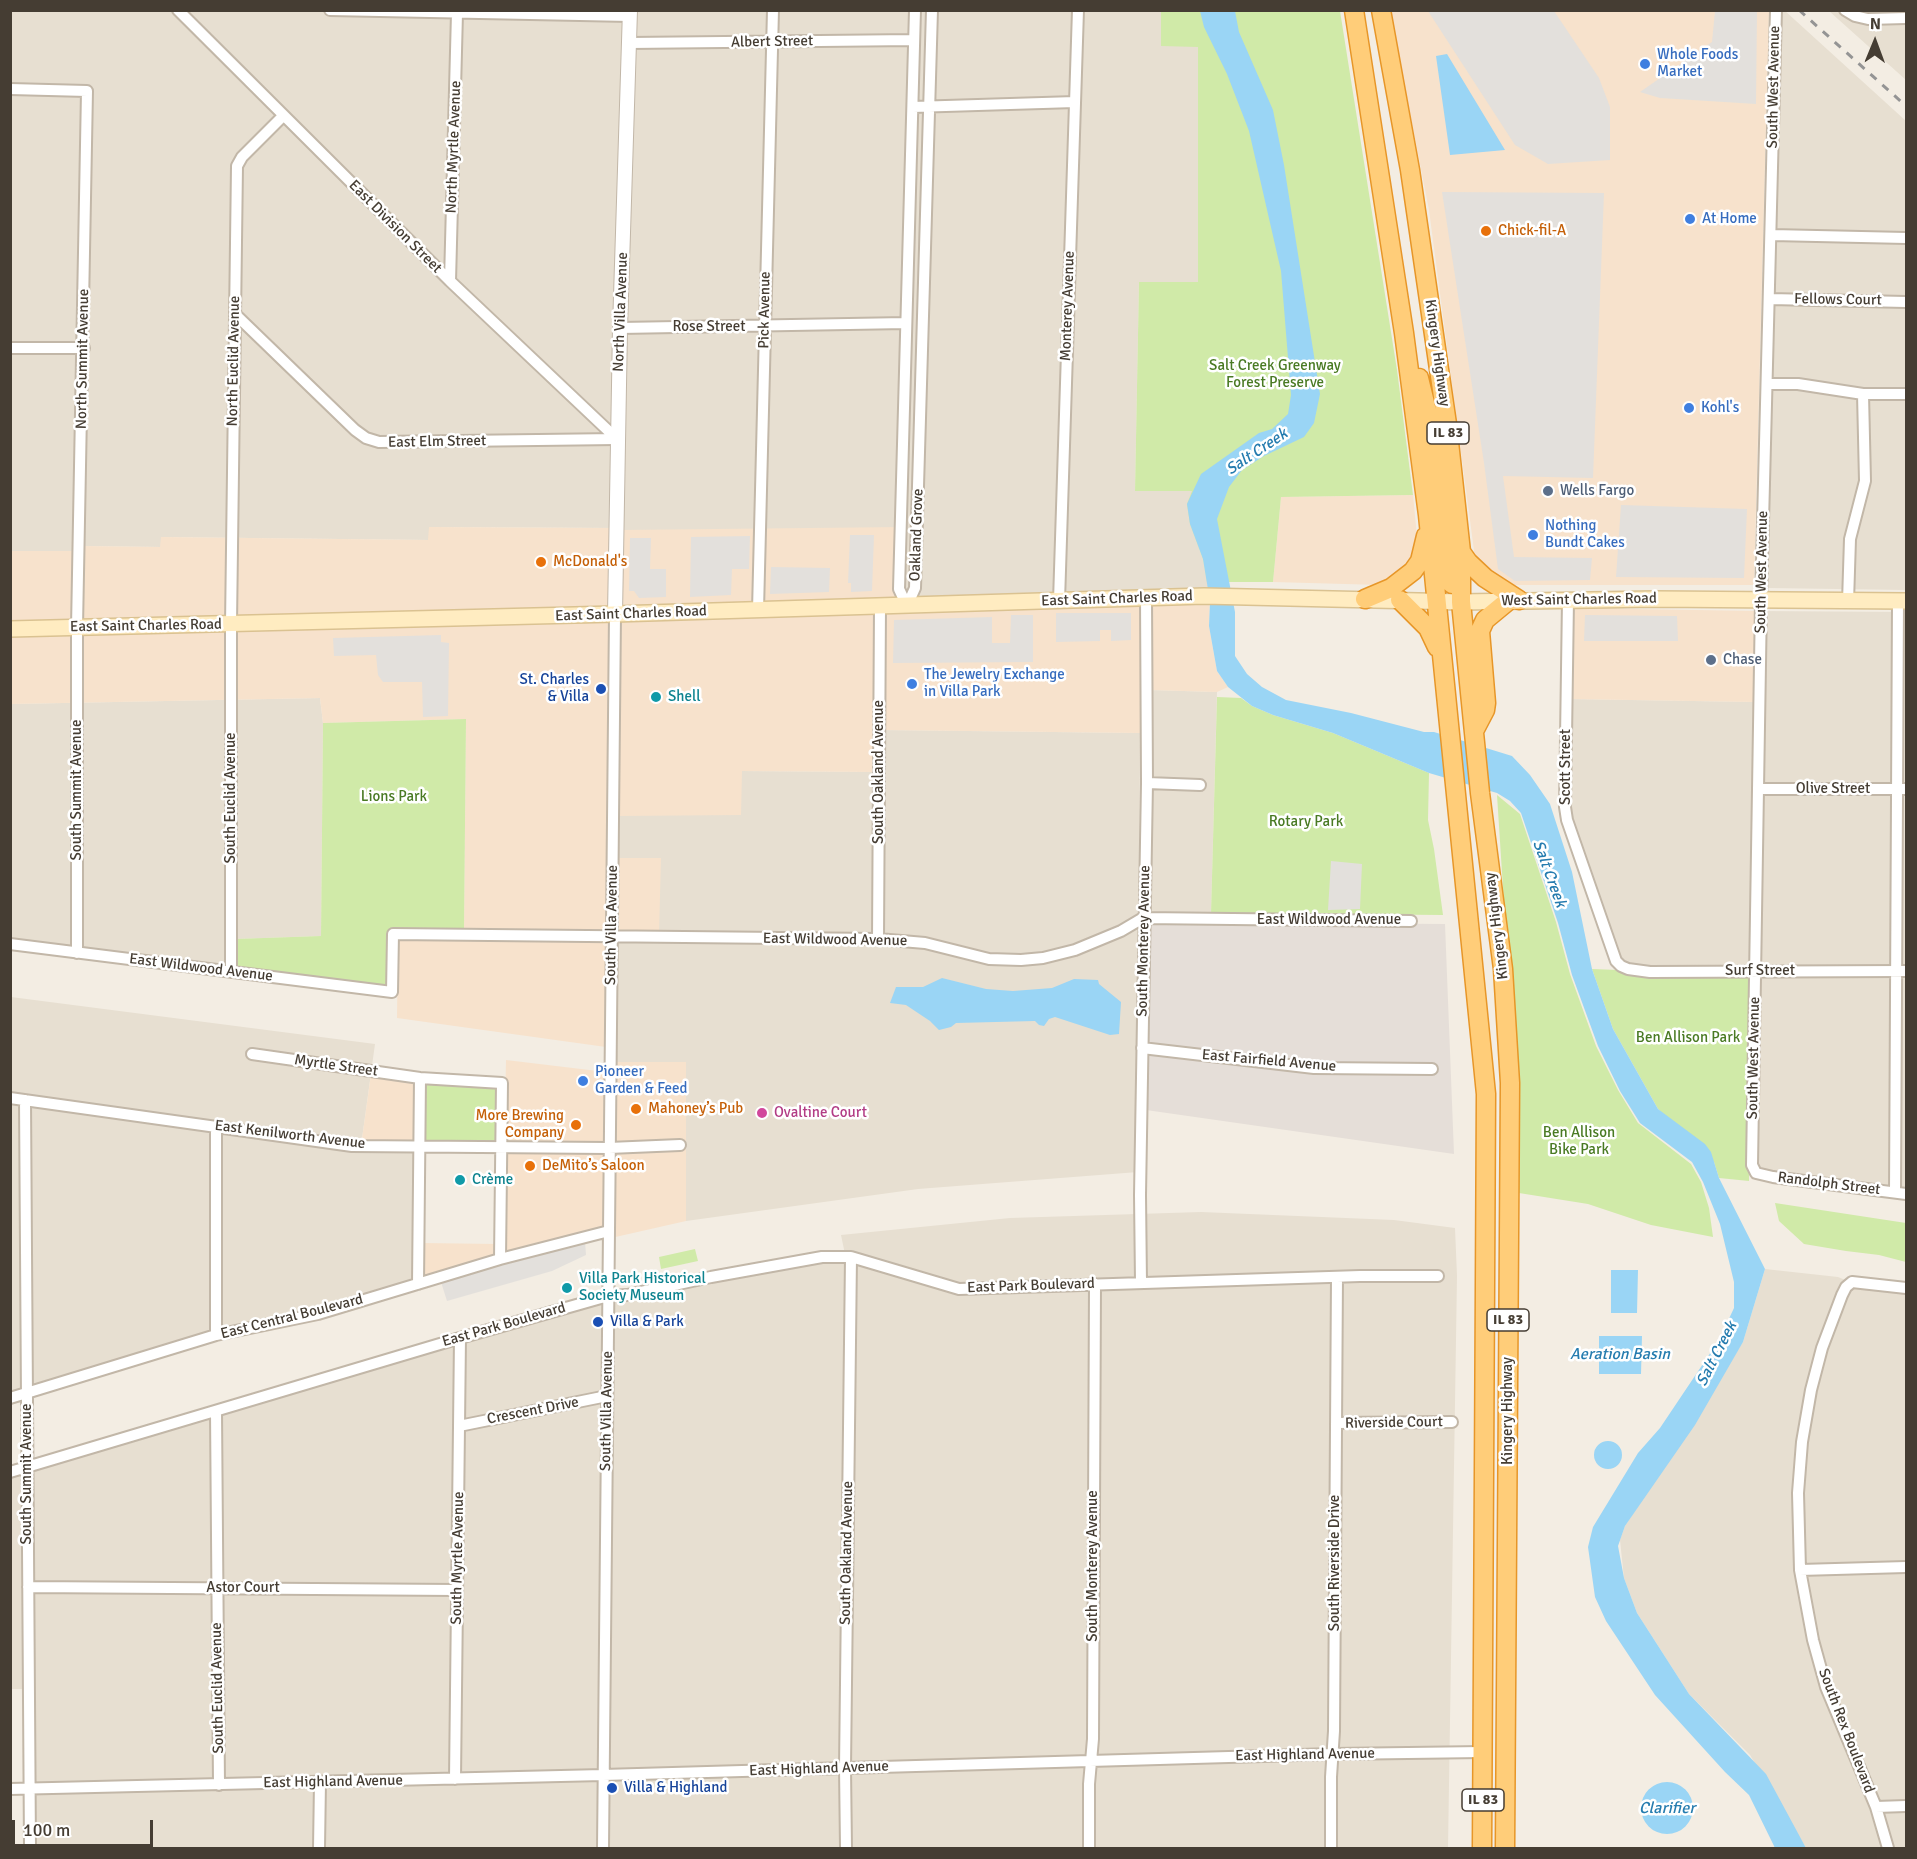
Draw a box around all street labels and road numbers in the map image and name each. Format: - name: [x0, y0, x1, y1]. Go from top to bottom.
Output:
- street label: South West Avenue: [1764, 25, 1784, 149]
- street label: Albert Street: [731, 32, 813, 52]
- street label: North Myrtle Avenue: [443, 80, 465, 214]
- street label: East Division Street: [345, 177, 445, 277]
- street label: Monterey Avenue: [1057, 250, 1079, 362]
- street label: North Villa Avenue: [610, 252, 632, 372]
- street label: Pick Avenue: [755, 271, 775, 349]
- street label: North Summit Avenue: [73, 289, 93, 429]
- street label: Fellows Court: [1794, 290, 1882, 310]
- street label: North Euclid Avenue: [224, 296, 244, 426]
- street label: Kingery Highway: [1421, 298, 1453, 408]
- street label: Rose Street: [672, 318, 746, 336]
- road number: IL 83: [1427, 422, 1469, 444]
- street label: East Elm Street: [388, 432, 486, 452]
- street label: Oakland Grove: [906, 488, 928, 582]
- street label: South West Avenue: [1752, 510, 1772, 634]
- street label: East Saint Charles Road: [1041, 587, 1193, 611]
- street label: West Saint Charles Road: [1501, 590, 1657, 610]
- street label: East Saint Charles Road: [555, 602, 707, 626]
- street label: East Saint Charles Road: [70, 616, 222, 636]
- street label: South Oakland Avenue: [870, 700, 888, 844]
- street label: South Summit Avenue: [68, 720, 86, 860]
- street label: Scott Street: [1557, 729, 1575, 805]
- street label: South Euclid Avenue: [222, 732, 240, 864]
- street label: Olive Street: [1796, 780, 1870, 798]
- street label: South Villa Avenue: [602, 865, 622, 985]
- street label: South Monterey Avenue: [1134, 865, 1154, 1017]
- street label: Kingery Highway: [1481, 871, 1513, 981]
- street label: East Wildwood Avenue: [1257, 911, 1401, 929]
- street label: East Wildwood Avenue: [763, 930, 907, 950]
- street label: East Wildwood Avenue: [128, 950, 274, 986]
- street label: Surf Street: [1725, 962, 1795, 980]
- street label: South West Avenue: [1744, 996, 1764, 1120]
- street label: East Fairfield Avenue: [1201, 1046, 1337, 1076]
- street label: Myrtle Street: [293, 1051, 379, 1081]
- street label: East Kenilworth Avenue: [214, 1117, 366, 1153]
- street label: Randolph Street: [1777, 1169, 1881, 1199]
- street label: East Park Boulevard: [967, 1275, 1095, 1297]
- street label: East Central Boulevard: [219, 1291, 365, 1343]
- street label: East Park Boulevard: [440, 1299, 568, 1351]
- road number: IL 83: [1487, 1309, 1529, 1331]
- street label: South Villa Avenue: [597, 1351, 617, 1471]
- street label: Kingery Highway: [1499, 1357, 1517, 1465]
- street label: Crescent Drive: [486, 1393, 580, 1429]
- street label: South Summit Avenue: [18, 1404, 36, 1544]
- street label: Riverside Court: [1345, 1413, 1443, 1433]
- street label: South Oakland Avenue: [837, 1481, 857, 1625]
- street label: South Monterey Avenue: [1084, 1490, 1102, 1642]
- street label: South Myrtle Avenue: [448, 1491, 468, 1625]
- street label: South Riverside Drive: [1326, 1495, 1344, 1631]
- street label: Astor Court: [206, 1579, 280, 1597]
- street label: South Euclid Avenue: [208, 1622, 228, 1754]
- street label: South Rex Boulevard: [1814, 1666, 1878, 1796]
- street label: East Highland Avenue: [1235, 1745, 1375, 1765]
- street label: East Highland Avenue: [749, 1758, 889, 1780]
- street label: East Highland Avenue: [263, 1772, 403, 1792]
- road number: IL 83: [1462, 1789, 1504, 1811]

